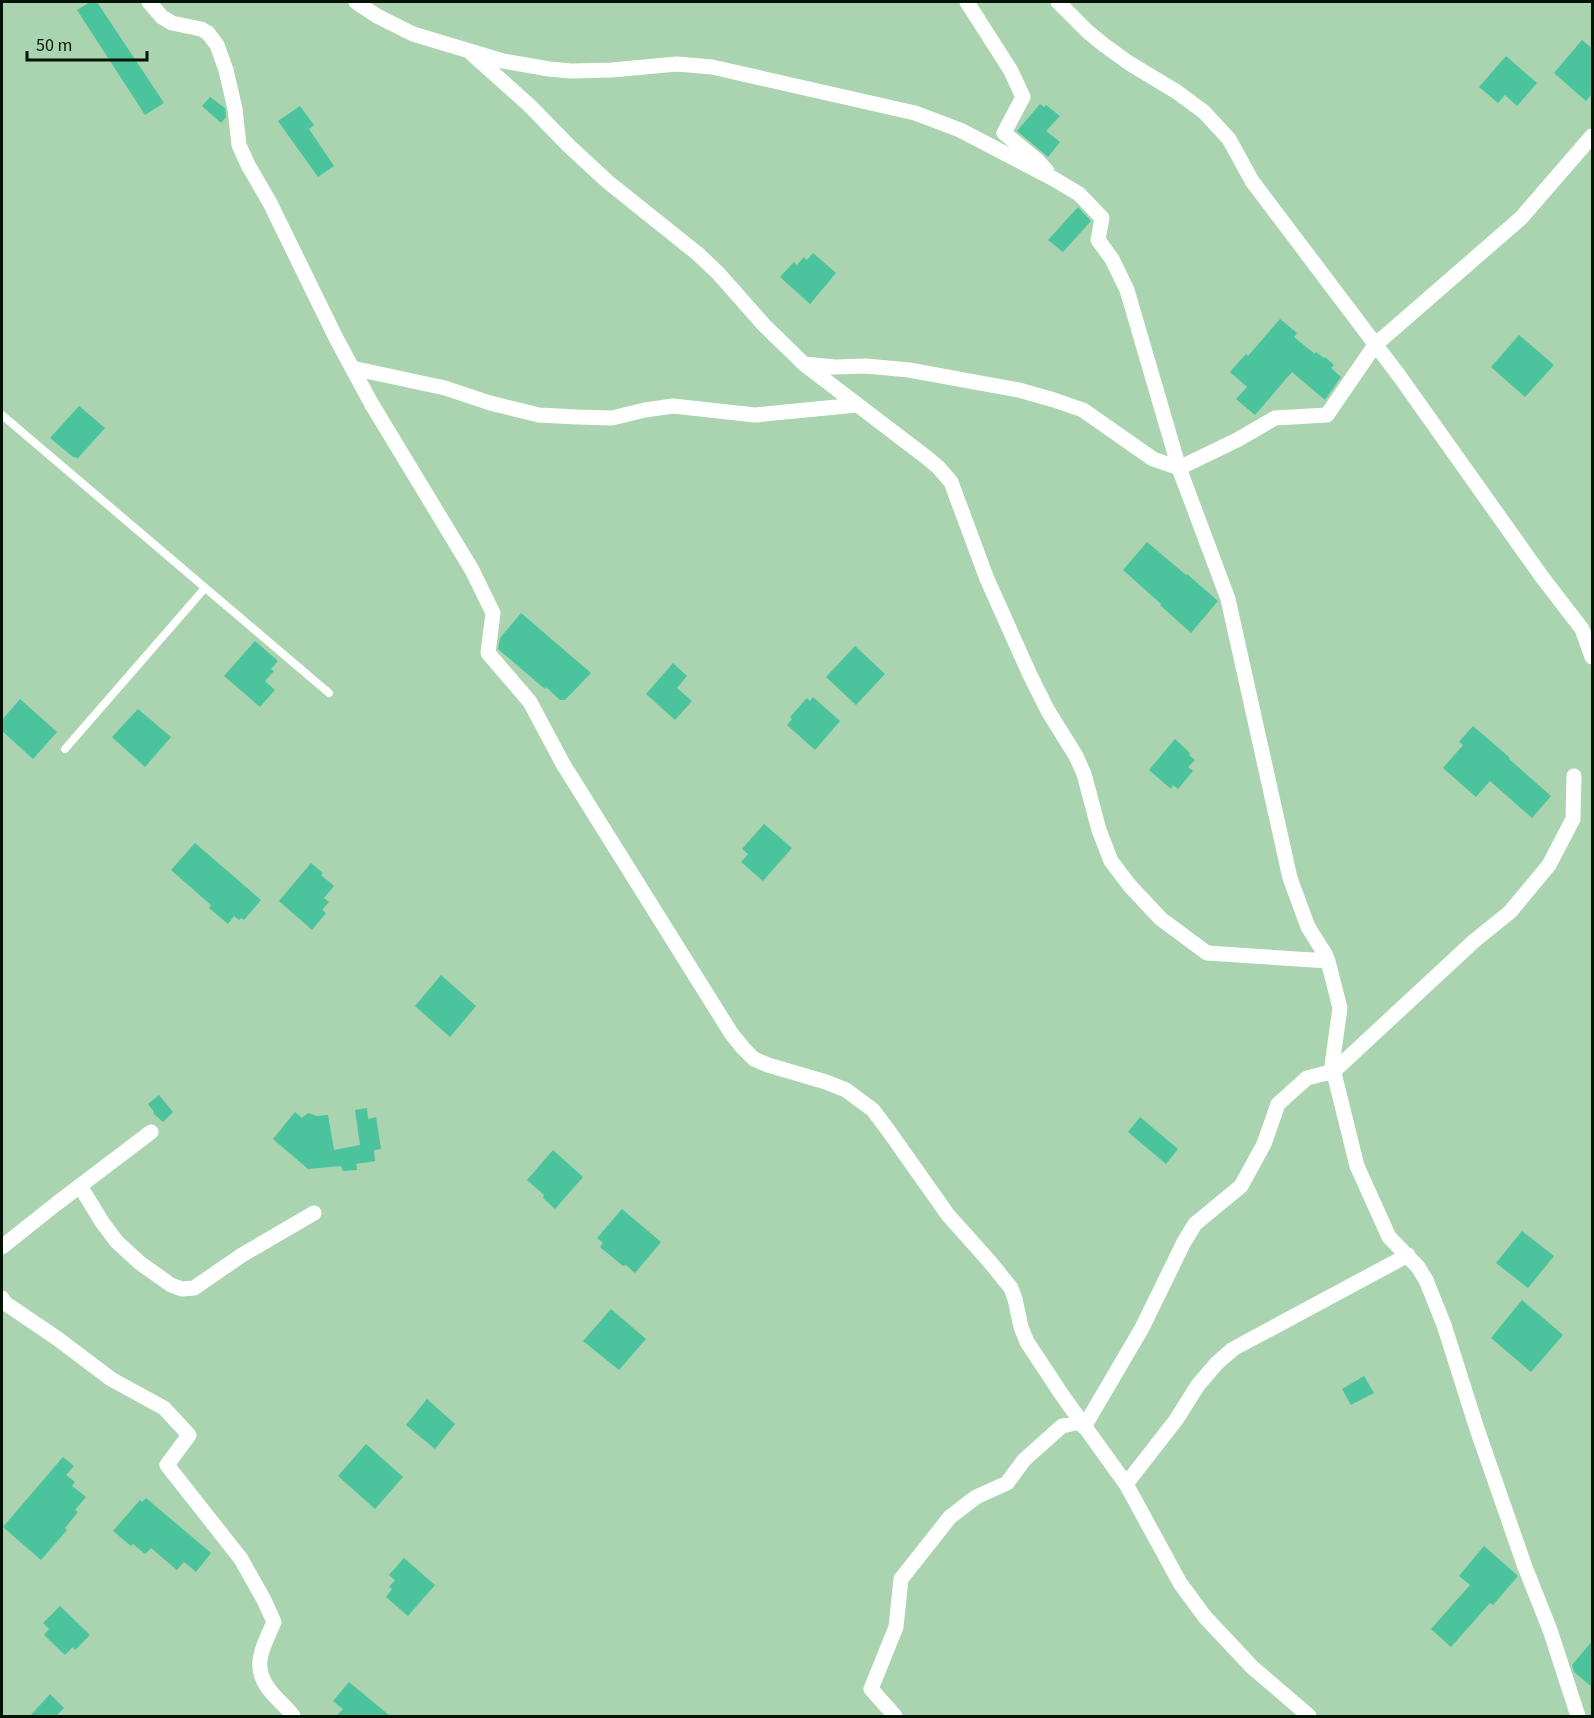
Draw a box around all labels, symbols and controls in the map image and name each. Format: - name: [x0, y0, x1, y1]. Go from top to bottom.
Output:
- scale bar: [27, 24, 147, 62]
- text: 50 m: [36, 33, 72, 58]

